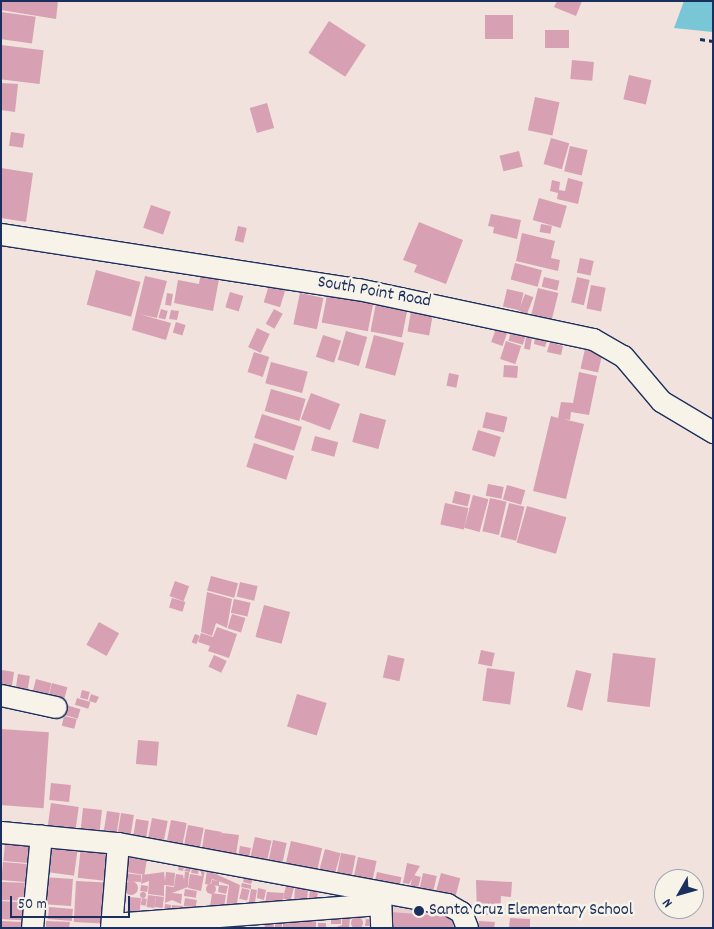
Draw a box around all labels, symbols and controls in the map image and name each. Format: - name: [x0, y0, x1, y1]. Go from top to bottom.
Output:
- street label: South Point Road: [316, 272, 432, 314]
- north arrow: [654, 869, 704, 919]
- scale bar: [12, 886, 132, 918]
- text: 50 m: [18, 894, 47, 916]
- text: N: [658, 894, 678, 912]
- place label: Santa Cruz Elementary School: [429, 900, 633, 922]
- marker: Santa Cruz Elementary School: [413, 905, 425, 917]

